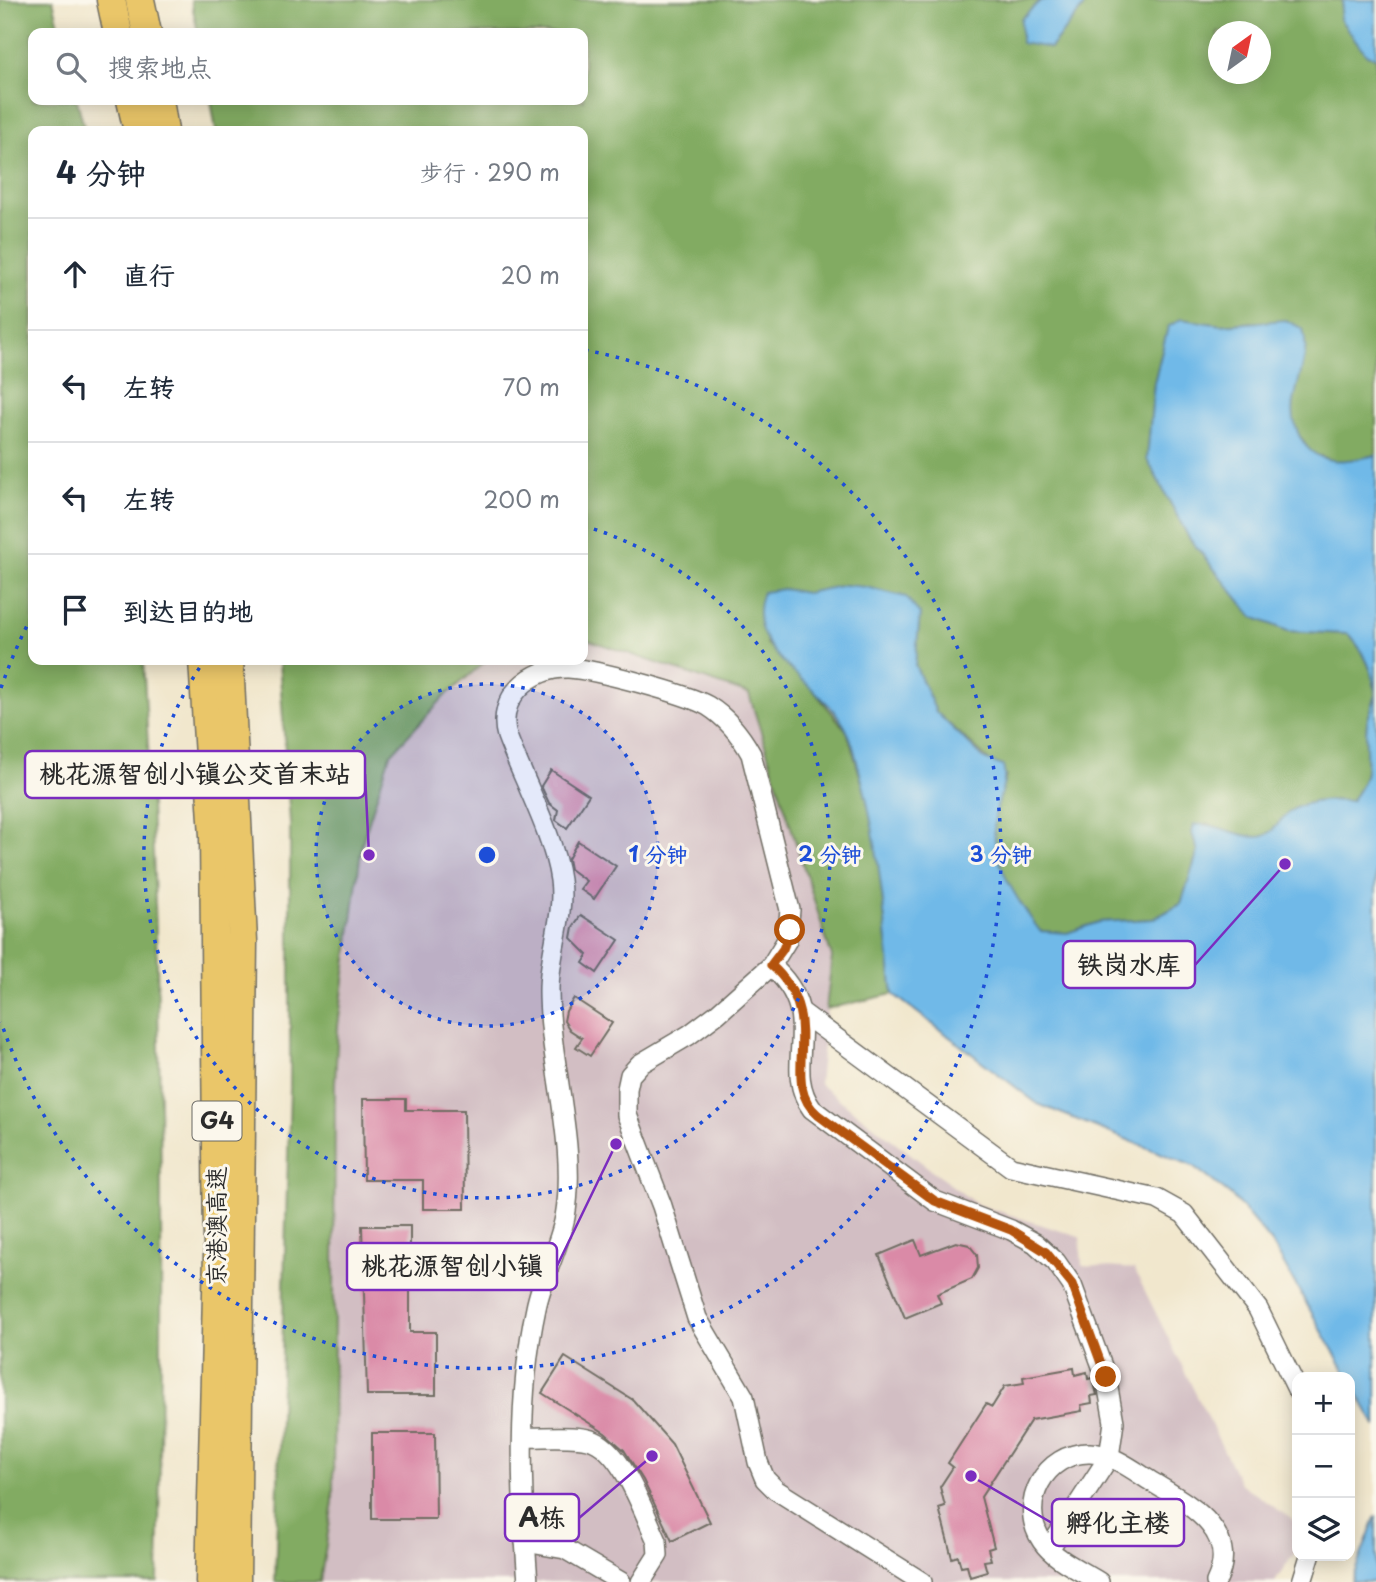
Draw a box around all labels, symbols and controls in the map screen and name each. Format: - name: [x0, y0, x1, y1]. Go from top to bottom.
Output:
- north arrow: [1208, 21, 1271, 84]
- search box: [28, 28, 588, 105]
- text: 搜索地点: [108, 47, 212, 86]
- icon: search: [52, 48, 90, 86]
- text: 4 分钟: [56, 149, 146, 194]
- text: 步行 · 290 m: [420, 154, 560, 189]
- icon: ahead: [56, 255, 94, 293]
- text: 直行: [123, 255, 175, 294]
- text: 20 m: [501, 257, 560, 292]
- icon: left: [56, 367, 94, 405]
- text: 左转: [123, 367, 175, 406]
- text: 70 m: [502, 369, 560, 404]
- icon: left: [56, 479, 94, 517]
- text: 左转: [123, 479, 175, 518]
- text: 200 m: [483, 481, 560, 516]
- icon: arrive: [56, 591, 94, 629]
- text: 到达目的地: [123, 591, 253, 630]
- callout: 桃花源智创小镇公交首末站: [25, 751, 365, 798]
- text: 桃花源智创小镇公交首末站: [39, 753, 351, 792]
- text: 1 分钟: [629, 837, 687, 869]
- text: 2 分钟: [798, 837, 862, 869]
- text: 3 分钟: [970, 837, 1032, 869]
- centre of rings: [475, 843, 499, 867]
- route start: [774, 914, 805, 945]
- callout: 铁岗水库: [1063, 941, 1195, 988]
- text: 铁岗水库: [1077, 944, 1181, 983]
- road number: G4: [192, 1102, 242, 1140]
- street label: 京港澳高速: [197, 1166, 233, 1286]
- callout: 桃花源智创小镇: [347, 1243, 557, 1290]
- text: 桃花源智创小镇: [361, 1245, 543, 1284]
- route end: [1090, 1361, 1121, 1392]
- map controls: [1292, 1372, 1355, 1561]
- button: +: [1292, 1372, 1355, 1435]
- button: −: [1292, 1435, 1355, 1498]
- callout: A栋: [505, 1494, 579, 1541]
- text: A栋: [519, 1497, 565, 1536]
- button: layers: [1292, 1498, 1355, 1561]
- callout: 孵化主楼: [1052, 1499, 1184, 1546]
- text: 孵化主楼: [1066, 1502, 1170, 1541]

